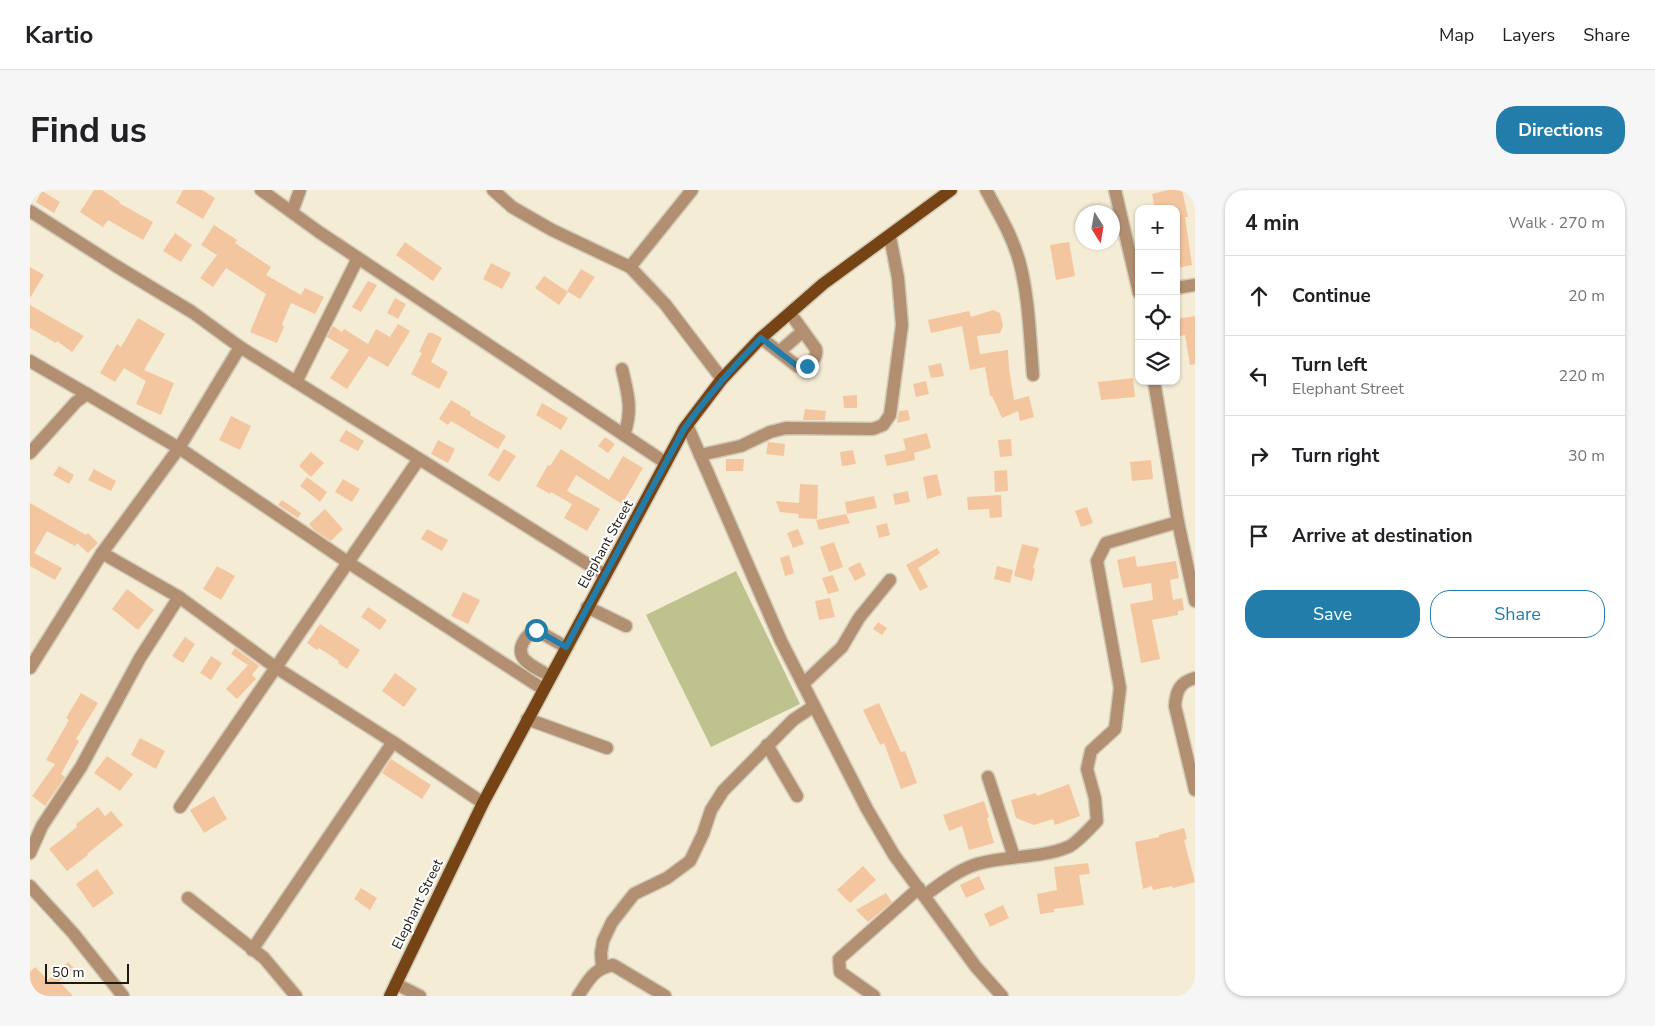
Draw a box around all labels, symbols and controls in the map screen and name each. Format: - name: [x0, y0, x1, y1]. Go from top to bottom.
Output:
- text: Kartio: [25, 19, 93, 51]
- text: Map: [1439, 23, 1474, 47]
- text: Layers: [1502, 23, 1555, 47]
- text: Share: [1583, 23, 1630, 47]
- button: Directions: [1496, 106, 1625, 154]
- text: Find us: [30, 107, 147, 154]
- north arrow: [1075, 205, 1120, 250]
- map controls: [1135, 205, 1180, 385]
- button: +: [1135, 205, 1180, 250]
- text: 4 min: [1245, 209, 1299, 237]
- text: Walk · 270 m: [1509, 212, 1605, 234]
- button: −: [1135, 250, 1180, 295]
- icon: ahead: [1245, 282, 1273, 310]
- text: Continue: [1292, 283, 1371, 309]
- text: 20 m: [1568, 285, 1605, 307]
- button: locate: [1135, 295, 1180, 340]
- button: layers: [1135, 340, 1180, 385]
- text: Turn left: [1292, 352, 1367, 378]
- route end: [796, 355, 819, 378]
- icon: left: [1245, 362, 1273, 390]
- text: 220 m: [1558, 365, 1605, 387]
- text: Elephant Street: [1292, 378, 1404, 400]
- icon: right: [1245, 442, 1273, 470]
- text: Turn right: [1292, 443, 1379, 469]
- text: 30 m: [1568, 445, 1605, 467]
- street label: Elephant Street: [573, 497, 638, 592]
- icon: arrive: [1245, 522, 1273, 550]
- text: Arrive at destination: [1292, 523, 1473, 549]
- button: Save: [1245, 590, 1420, 638]
- button: Share: [1430, 590, 1605, 638]
- route start: [525, 619, 548, 642]
- street label: Elephant Street: [387, 856, 447, 952]
- scale bar: [45, 961, 129, 984]
- text: 50 m: [52, 963, 84, 982]

